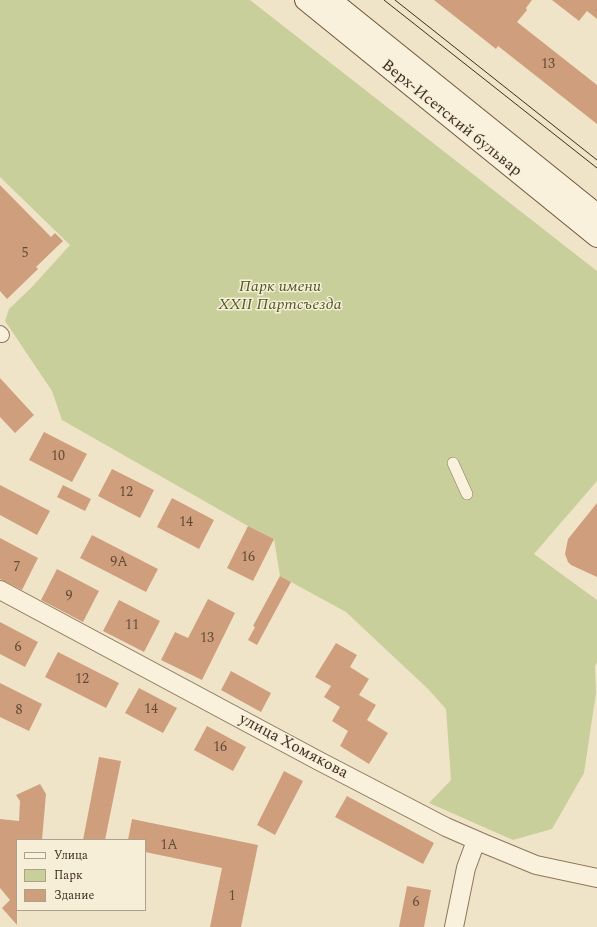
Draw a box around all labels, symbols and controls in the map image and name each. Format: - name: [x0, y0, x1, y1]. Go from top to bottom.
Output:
- street label: Верх-Исетский бульвар: [377, 56, 525, 182]
- house number: 13: [541, 57, 555, 73]
- house number: 5: [22, 246, 28, 262]
- park label: Парк имени XXII Партсъезда: [218, 278, 342, 316]
- house number: 10: [51, 449, 65, 465]
- house number: 12: [119, 485, 133, 501]
- house number: 14: [179, 515, 193, 531]
- house number: 16: [241, 550, 255, 566]
- house number: 9А: [110, 555, 128, 571]
- house number: 7: [14, 560, 20, 576]
- house number: 9: [66, 589, 72, 605]
- house number: 11: [125, 618, 139, 634]
- house number: 13: [200, 631, 214, 647]
- house number: 6: [15, 640, 21, 656]
- house number: 12: [75, 672, 89, 688]
- house number: 14: [144, 702, 158, 718]
- house number: 8: [16, 703, 22, 719]
- street label: улица Хомякова: [235, 710, 351, 784]
- house number: 16: [213, 740, 227, 756]
- house number: 1А: [160, 838, 178, 854]
- legend: [16, 839, 146, 911]
- text: Улица: [54, 846, 88, 865]
- text: Парк: [54, 866, 83, 885]
- text: Здание: [54, 886, 94, 905]
- house number: 1: [229, 889, 235, 905]
- house number: 6: [413, 895, 419, 911]

